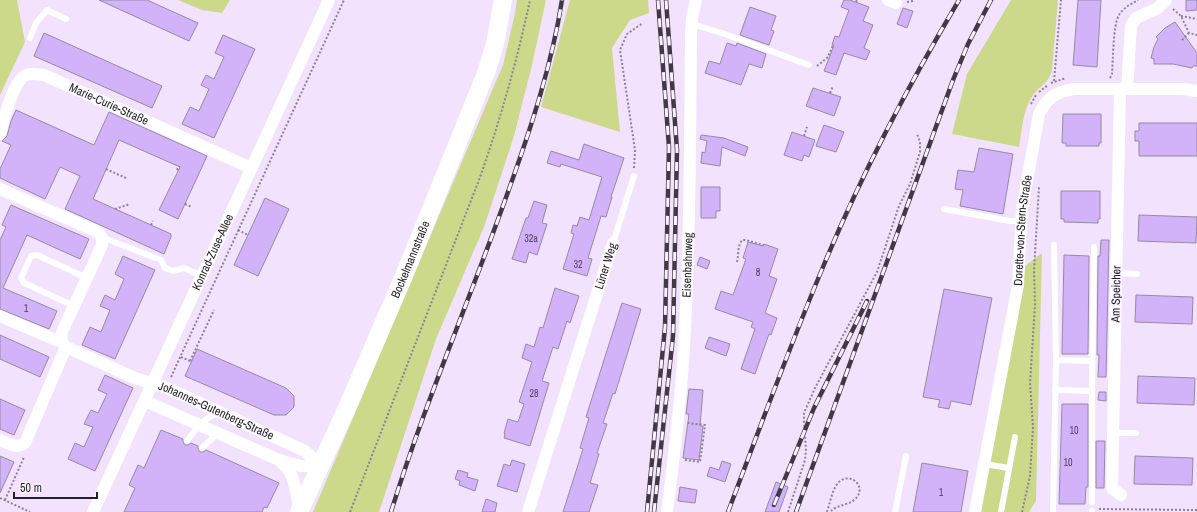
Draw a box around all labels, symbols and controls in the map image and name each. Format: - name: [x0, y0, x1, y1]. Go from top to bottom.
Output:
- street label: Marie-Curie-Straße: [67, 79, 151, 129]
- street label: Dorette-von-Stern-Straße: [1010, 174, 1036, 286]
- street label: Konrad-Zuse-Allee: [188, 212, 237, 293]
- street label: Bockelmannstraße: [387, 219, 433, 301]
- house number: 32a: [524, 232, 538, 245]
- street label: Eisenbahnweg: [678, 232, 697, 298]
- street label: Lüner Weg: [591, 240, 621, 291]
- house number: 32: [573, 258, 583, 271]
- street label: Am Speicher: [1107, 265, 1125, 324]
- house number: 8: [756, 266, 761, 279]
- house number: 1: [24, 302, 29, 315]
- street label: Johannes-Gutenberg-Straße: [156, 378, 277, 444]
- house number: 28: [529, 387, 539, 400]
- house number: 10: [1069, 424, 1079, 437]
- house number: 10: [1063, 456, 1073, 469]
- scale bar: [14, 474, 97, 500]
- text: 50 m: [20, 480, 42, 496]
- house number: 1: [939, 486, 944, 499]

